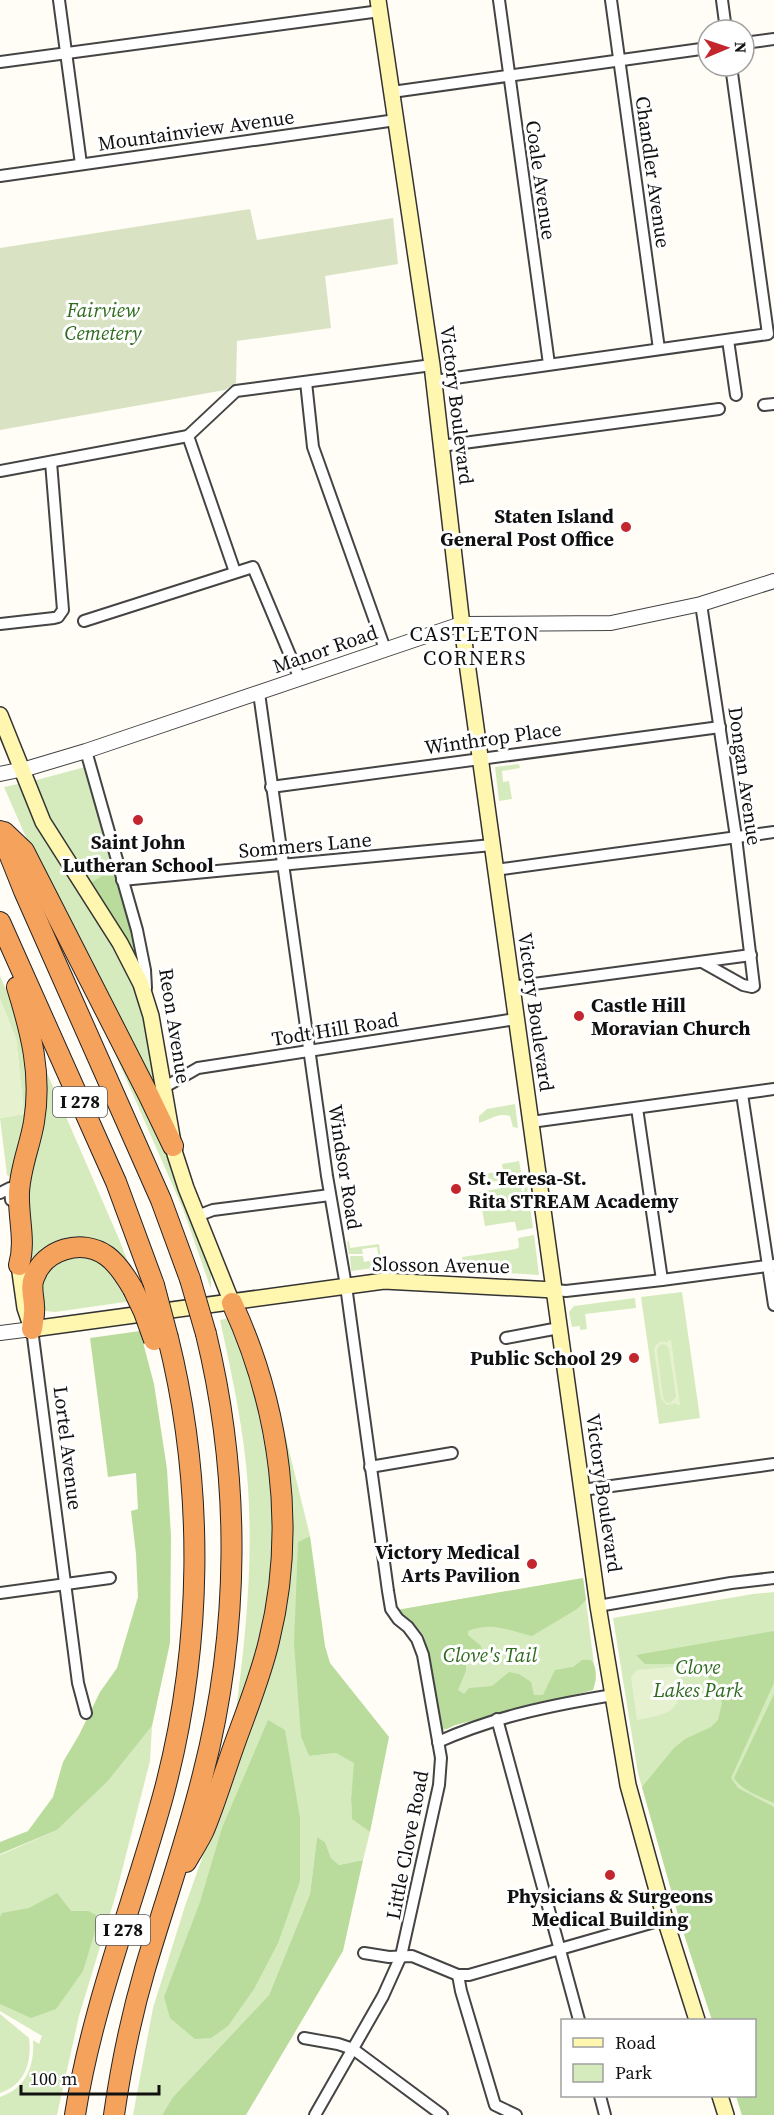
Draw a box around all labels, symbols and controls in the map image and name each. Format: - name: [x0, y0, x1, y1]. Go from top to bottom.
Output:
- north arrow: [696, 18, 756, 78]
- text: N: [730, 41, 752, 54]
- street label: Chandler Avenue: [628, 94, 678, 250]
- street label: Mountainview Avenue: [96, 102, 296, 158]
- street label: Coale Avenue: [519, 119, 563, 241]
- park label: Fairview Cemetery: [65, 296, 142, 347]
- street label: Victory Boulevard: [433, 324, 481, 487]
- place label: Staten Island General Post Office: [440, 502, 614, 553]
- marker: Staten Island General Post Office: [619, 520, 633, 534]
- street label: Manor Road: [269, 618, 382, 680]
- district label: CASTLETON CORNERS: [409, 619, 541, 672]
- street label: Dongan Avenue: [721, 705, 769, 847]
- street label: Winthrop Place: [423, 715, 563, 761]
- marker: Saint John Lutheran School: [131, 813, 145, 827]
- street label: Sommers Lane: [237, 825, 373, 865]
- place label: Saint John Lutheran School: [62, 828, 214, 879]
- street label: Victory Boulevard: [511, 931, 561, 1094]
- street label: Reon Avenue: [152, 966, 198, 1086]
- place label: Castle Hill Moravian Church: [591, 991, 751, 1042]
- street label: Todt Hill Road: [270, 1005, 401, 1053]
- marker: Castle Hill Moravian Church: [572, 1009, 586, 1023]
- road number: I 278: [53, 1087, 107, 1117]
- street label: Windsor Road: [321, 1102, 369, 1232]
- place label: St. Teresa-St. Rita STREAM Academy: [468, 1164, 679, 1215]
- marker: St. Teresa-St. Rita STREAM Academy: [449, 1182, 463, 1196]
- street label: Slosson Avenue: [372, 1250, 510, 1280]
- place label: Public School 29: [470, 1344, 622, 1372]
- marker: Public School 29: [627, 1351, 641, 1365]
- street label: Lortel Avenue: [47, 1384, 89, 1512]
- street label: Victory Boulevard: [579, 1412, 629, 1575]
- place label: Victory Medical Arts Pavilion: [375, 1538, 520, 1589]
- marker: Victory Medical Arts Pavilion: [525, 1557, 539, 1571]
- park label: Clove's Tail: [443, 1641, 537, 1669]
- park label: Clove Lakes Park: [652, 1653, 743, 1704]
- street label: Little Clove Road: [379, 1767, 435, 1922]
- marker: Physicians & Surgeons Medical Building: [603, 1868, 617, 1882]
- place label: Physicians & Surgeons Medical Building: [507, 1882, 713, 1933]
- road number: I 278: [96, 1915, 150, 1945]
- legend: [561, 2019, 756, 2097]
- text: Road: [615, 2030, 656, 2055]
- scale bar: [21, 2058, 159, 2096]
- text: Park: [615, 2060, 652, 2085]
- text: 100 m: [30, 2066, 77, 2091]

